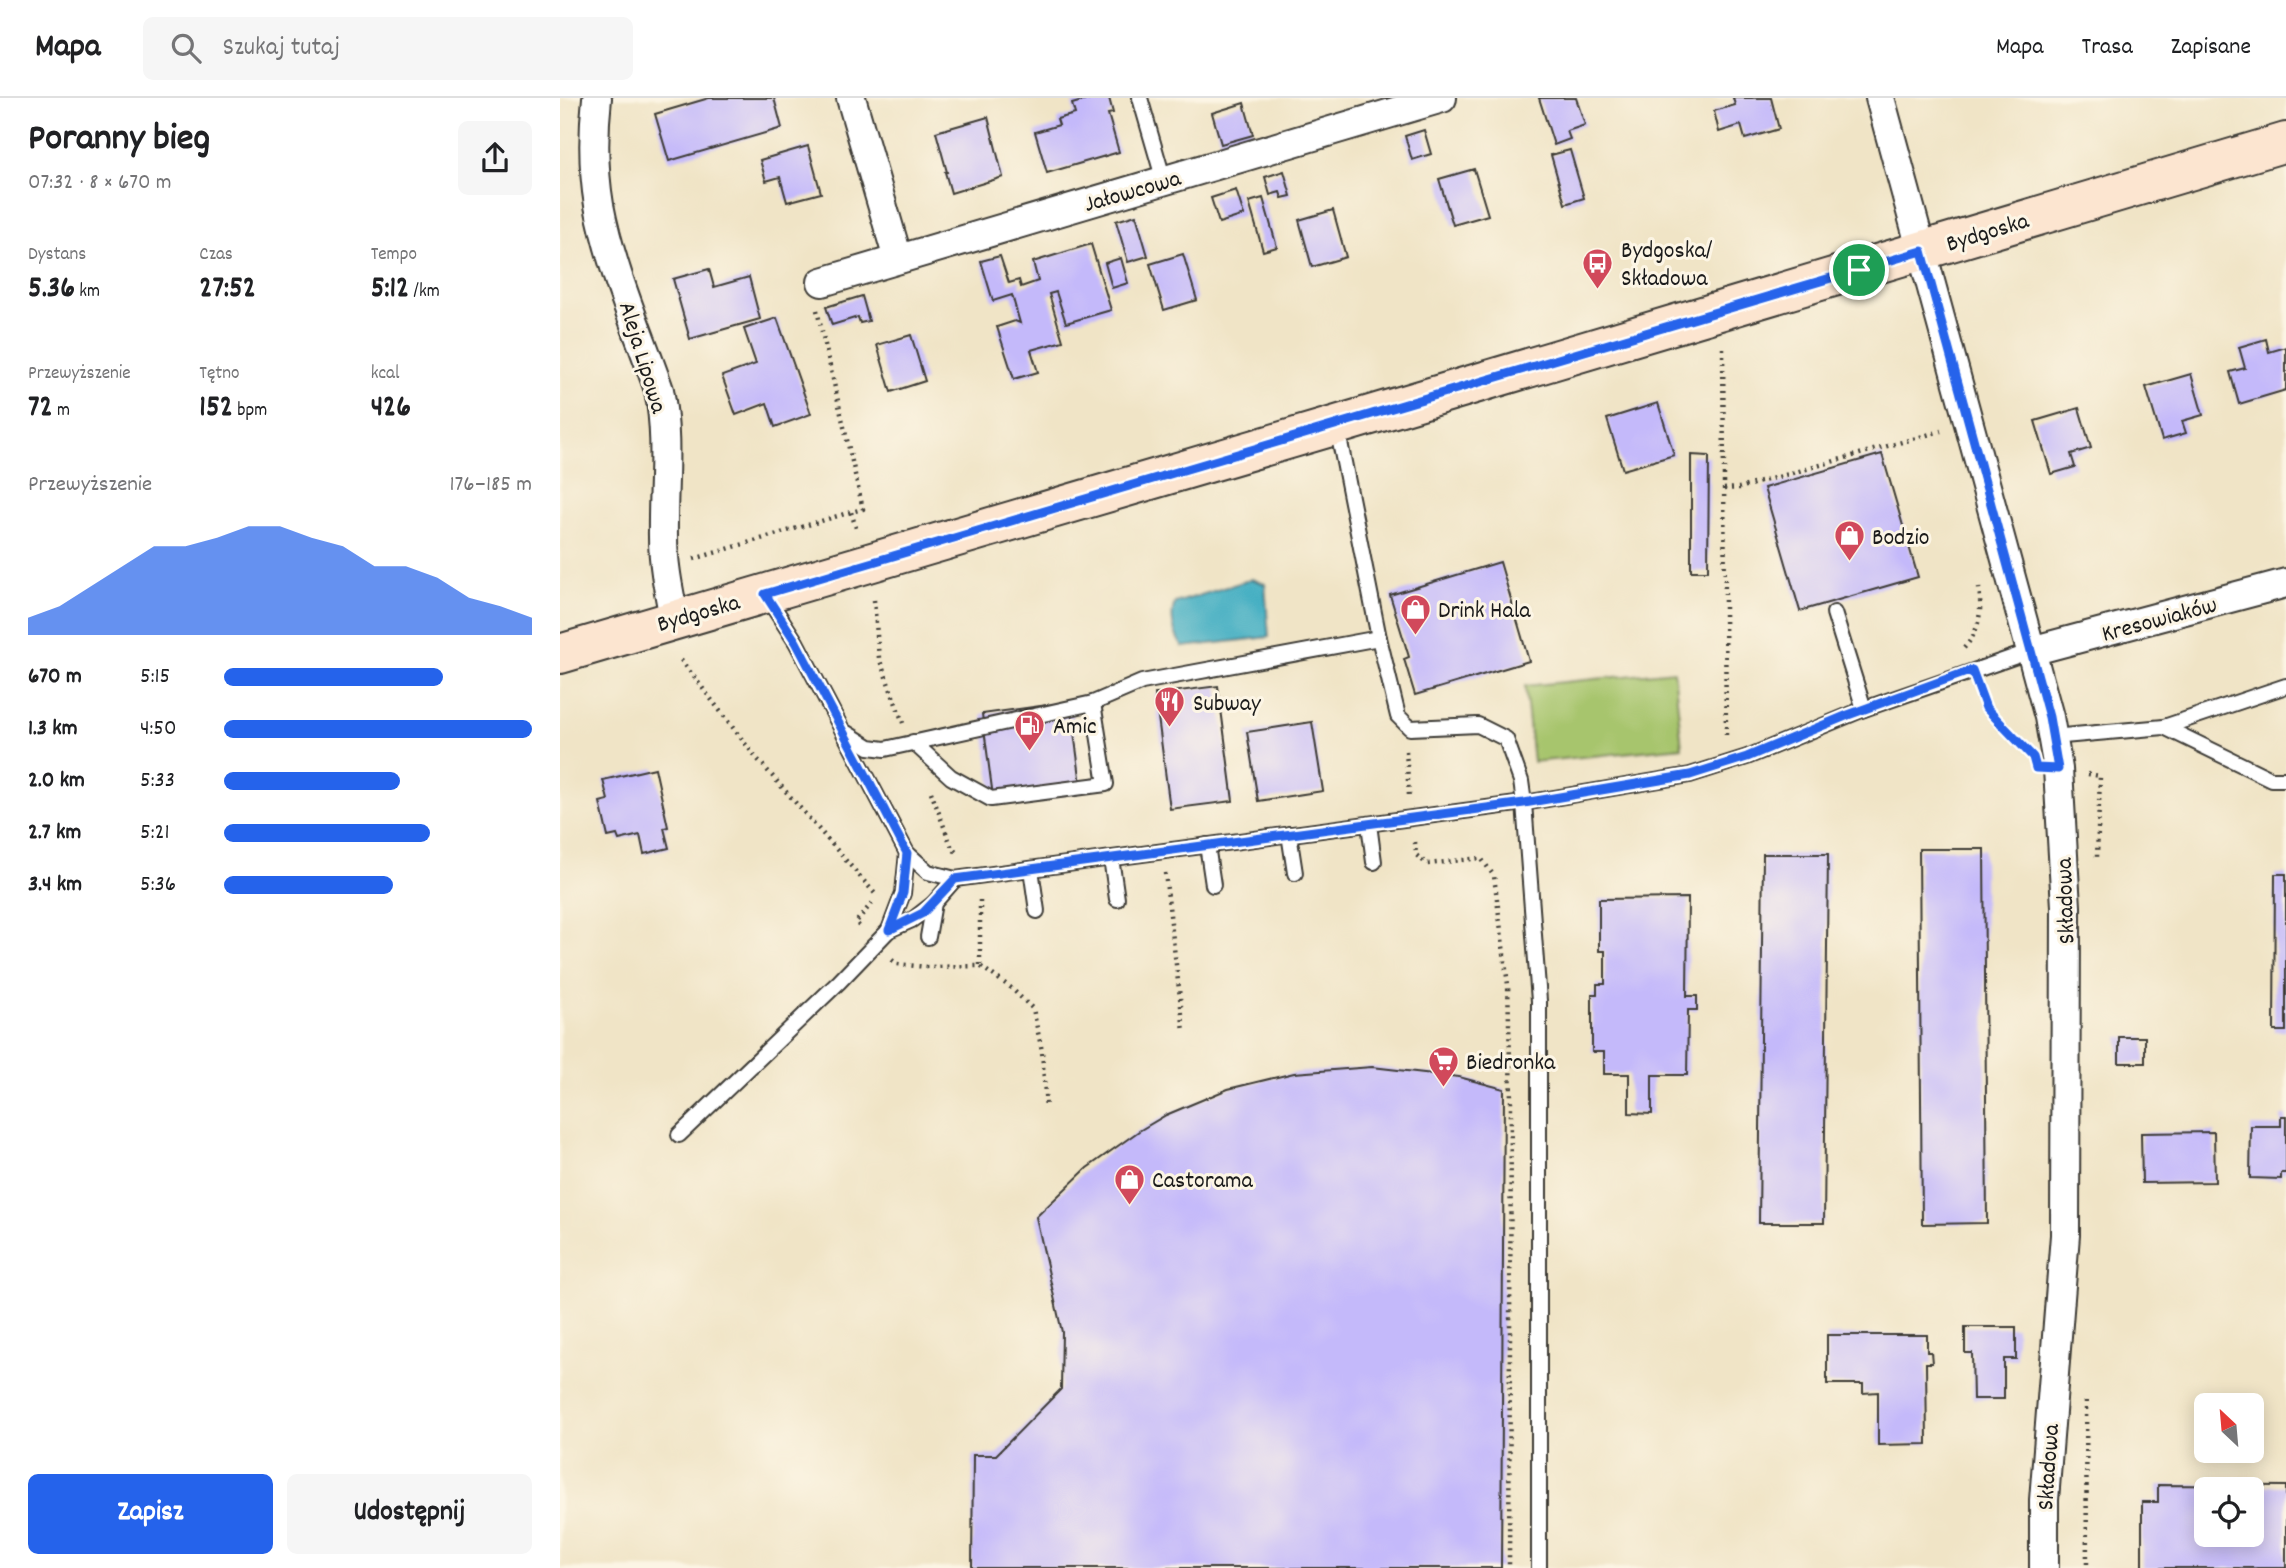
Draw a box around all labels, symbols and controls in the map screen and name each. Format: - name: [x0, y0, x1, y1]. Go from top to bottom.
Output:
- search box: [143, 17, 633, 80]
- text: Mapa: [35, 25, 101, 72]
- icon: search: [167, 29, 205, 67]
- text: Szukaj tutaj: [223, 30, 340, 67]
- text: Mapa: [1996, 31, 2044, 65]
- text: Trasa: [2082, 31, 2133, 65]
- text: Zapisane: [2171, 31, 2251, 65]
- text: Poranny bieg: [28, 113, 210, 168]
- button: share: [458, 121, 532, 195]
- street label: Jałowcowa: [1080, 163, 1186, 223]
- text: 07:32 · 8 × 670 m: [28, 167, 172, 200]
- street label: Bydgoska: [1942, 205, 2034, 263]
- place label: Bydgoska/ Składowa: [1621, 235, 1713, 297]
- pin: [1829, 240, 1889, 300]
- text: Dystans: [28, 242, 86, 269]
- text: Czas: [199, 242, 233, 269]
- text: Tempo: [371, 242, 417, 269]
- bus stop icon: Bydgoska/ Składowa: [1581, 246, 1615, 290]
- icon: arrive: [1840, 251, 1878, 289]
- text: 5.36: [28, 269, 75, 312]
- text: 27:52: [199, 269, 256, 312]
- text: 5:12: [371, 269, 409, 312]
- text: km: [75, 279, 100, 306]
- text: /km: [409, 279, 440, 306]
- street label: Aleja Lipowa: [608, 298, 674, 419]
- text: Przewyższenie: [28, 361, 131, 388]
- text: Tętno: [199, 361, 240, 388]
- text: kcal: [371, 361, 400, 388]
- text: 72: [28, 388, 53, 431]
- text: 152: [199, 388, 233, 431]
- text: 426: [371, 388, 411, 431]
- text: m: [53, 398, 70, 425]
- text: bpm: [233, 398, 267, 425]
- text: Przewyższenie: [28, 469, 152, 502]
- text: 176–185 m: [449, 469, 532, 502]
- shop icon: Bodzio: [1832, 519, 1866, 563]
- place label: Bodzio: [1872, 522, 1930, 556]
- street label: Bydgoska: [653, 587, 745, 643]
- street label: Kresowiaków: [2098, 589, 2221, 653]
- shop icon: Drink Hala: [1398, 592, 1432, 636]
- place label: Drink Hala: [1438, 595, 1531, 629]
- text: 670 m: [28, 661, 82, 694]
- text: 5:15: [140, 661, 170, 694]
- restaurant icon: Subway: [1153, 685, 1187, 729]
- place label: Subway: [1193, 688, 1262, 722]
- fuel station icon: Amic: [1013, 708, 1047, 752]
- place label: Amic: [1053, 711, 1097, 745]
- text: 1.3 km: [28, 713, 78, 746]
- text: 4:50: [140, 713, 177, 746]
- text: 2.0 km: [28, 765, 85, 798]
- text: 5:33: [140, 765, 175, 798]
- text: 2.7 km: [28, 817, 81, 850]
- text: 5:21: [140, 817, 170, 850]
- street label: Składowa: [2048, 856, 2085, 945]
- text: 3.4 km: [28, 869, 82, 902]
- text: 5:36: [140, 869, 176, 902]
- supermarket icon: Biedronka: [1426, 1044, 1460, 1088]
- place label: Biedronka: [1466, 1047, 1556, 1081]
- shop icon: Castorama: [1112, 1162, 1146, 1206]
- place label: Castorama: [1152, 1165, 1253, 1199]
- north arrow: [2194, 1393, 2264, 1463]
- map controls: [2194, 1393, 2264, 1547]
- street label: Składowa: [2030, 1422, 2070, 1511]
- button: Zapisz: [28, 1474, 273, 1554]
- button: Udostępnij: [287, 1474, 532, 1554]
- button: locate: [2194, 1477, 2264, 1547]

